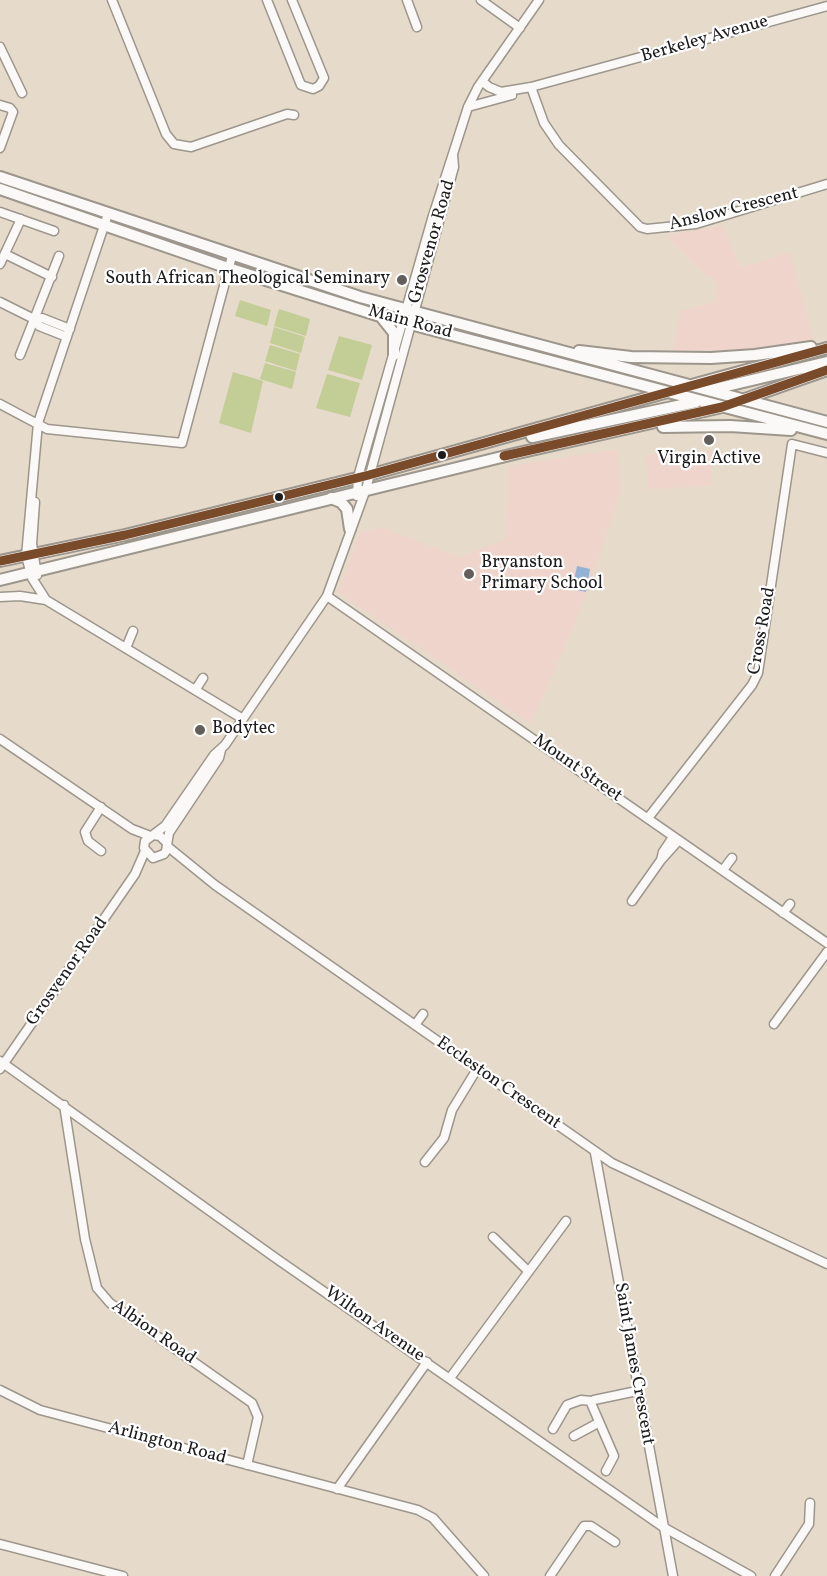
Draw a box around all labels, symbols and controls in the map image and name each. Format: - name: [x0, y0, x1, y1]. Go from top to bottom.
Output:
- street label: Berkeley Avenue: [639, 12, 771, 68]
- street label: Grosvenor Road: [405, 178, 461, 306]
- street label: Anslow Crescent: [667, 183, 801, 237]
- place label: South African Theological Seminary: [105, 269, 390, 291]
- marker: South African Theological Seminary: [395, 273, 409, 287]
- street label: Main Road: [366, 301, 454, 345]
- marker: Virgin Active: [702, 433, 716, 447]
- unlabelled marker: [436, 449, 448, 461]
- place label: Virgin Active: [657, 449, 761, 471]
- unlabelled marker: [273, 491, 285, 503]
- place label: Bryanston Primary School: [481, 553, 603, 596]
- marker: Bryanston Primary School: [462, 567, 476, 581]
- street label: Cross Road: [745, 586, 781, 676]
- place label: Bodytec: [212, 719, 275, 741]
- marker: Bodytec: [193, 723, 207, 737]
- street label: Mount Street: [528, 730, 626, 808]
- street label: Grosvenor Road: [23, 914, 113, 1030]
- street label: Eccleston Crescent: [431, 1033, 565, 1135]
- street label: Saint James Crescent: [608, 1281, 658, 1447]
- street label: Wilton Avenue: [320, 1283, 428, 1367]
- street label: Albion Road: [107, 1296, 199, 1370]
- street label: Arlington Road: [105, 1418, 229, 1470]

